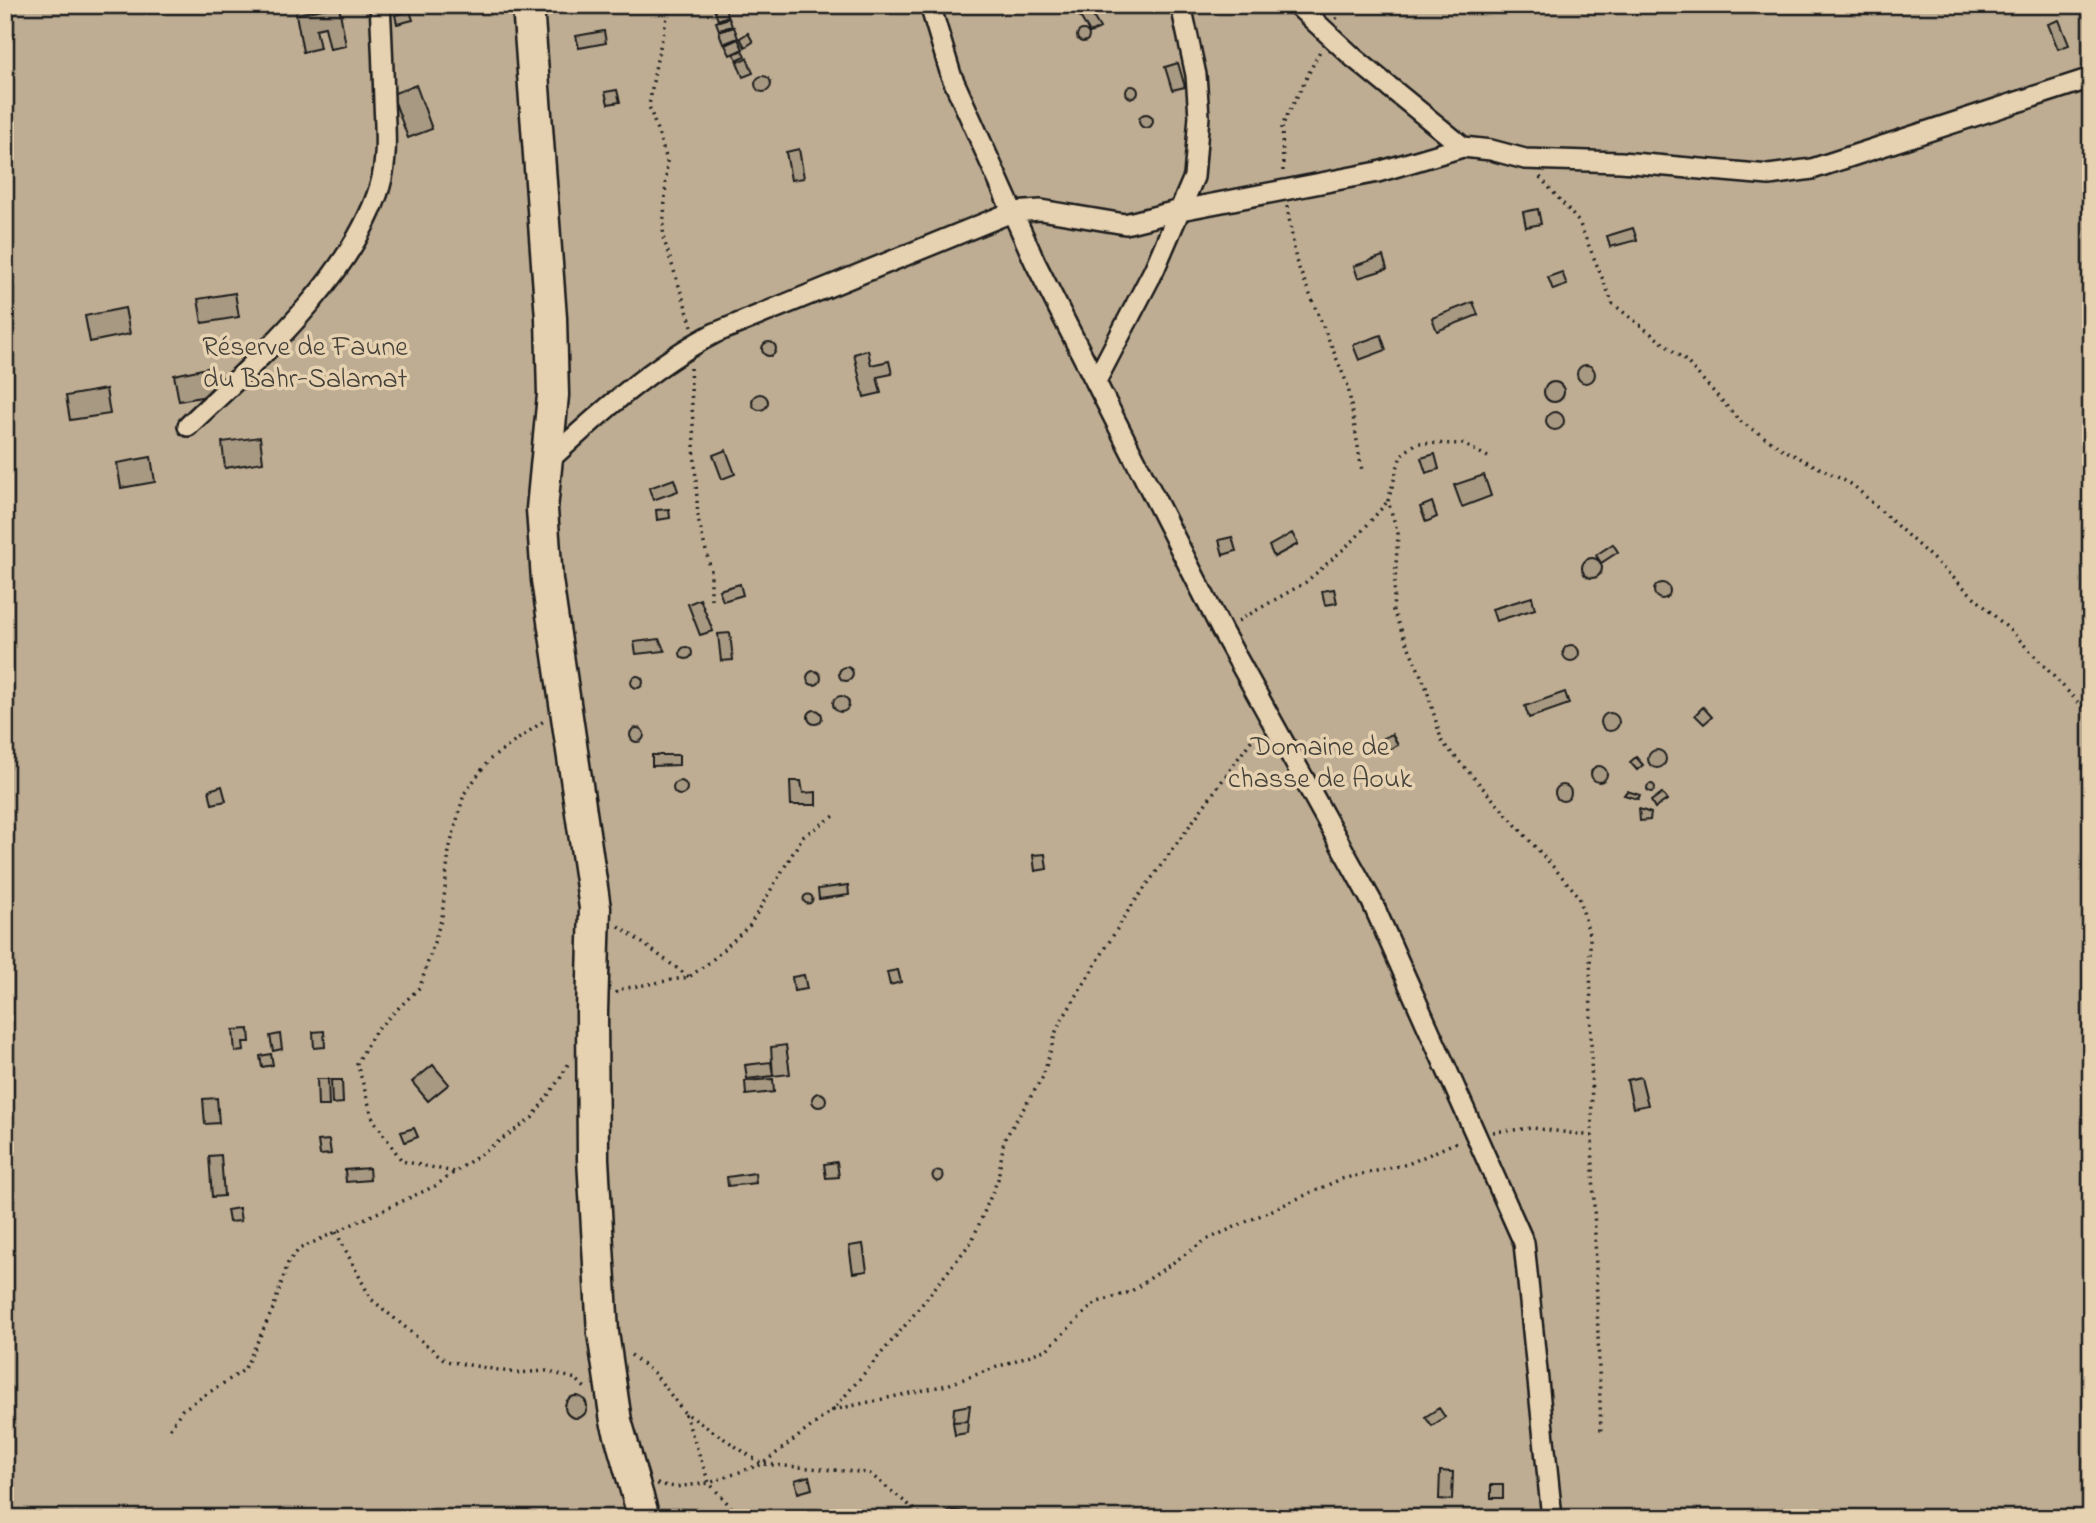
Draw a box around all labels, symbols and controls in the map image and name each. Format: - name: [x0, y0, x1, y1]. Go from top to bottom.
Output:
- park label: Réserve de Faune du Bahr-Salamat: [202, 328, 408, 401]
- park label: Domaine de chasse de Aouk: [1228, 728, 1413, 801]

